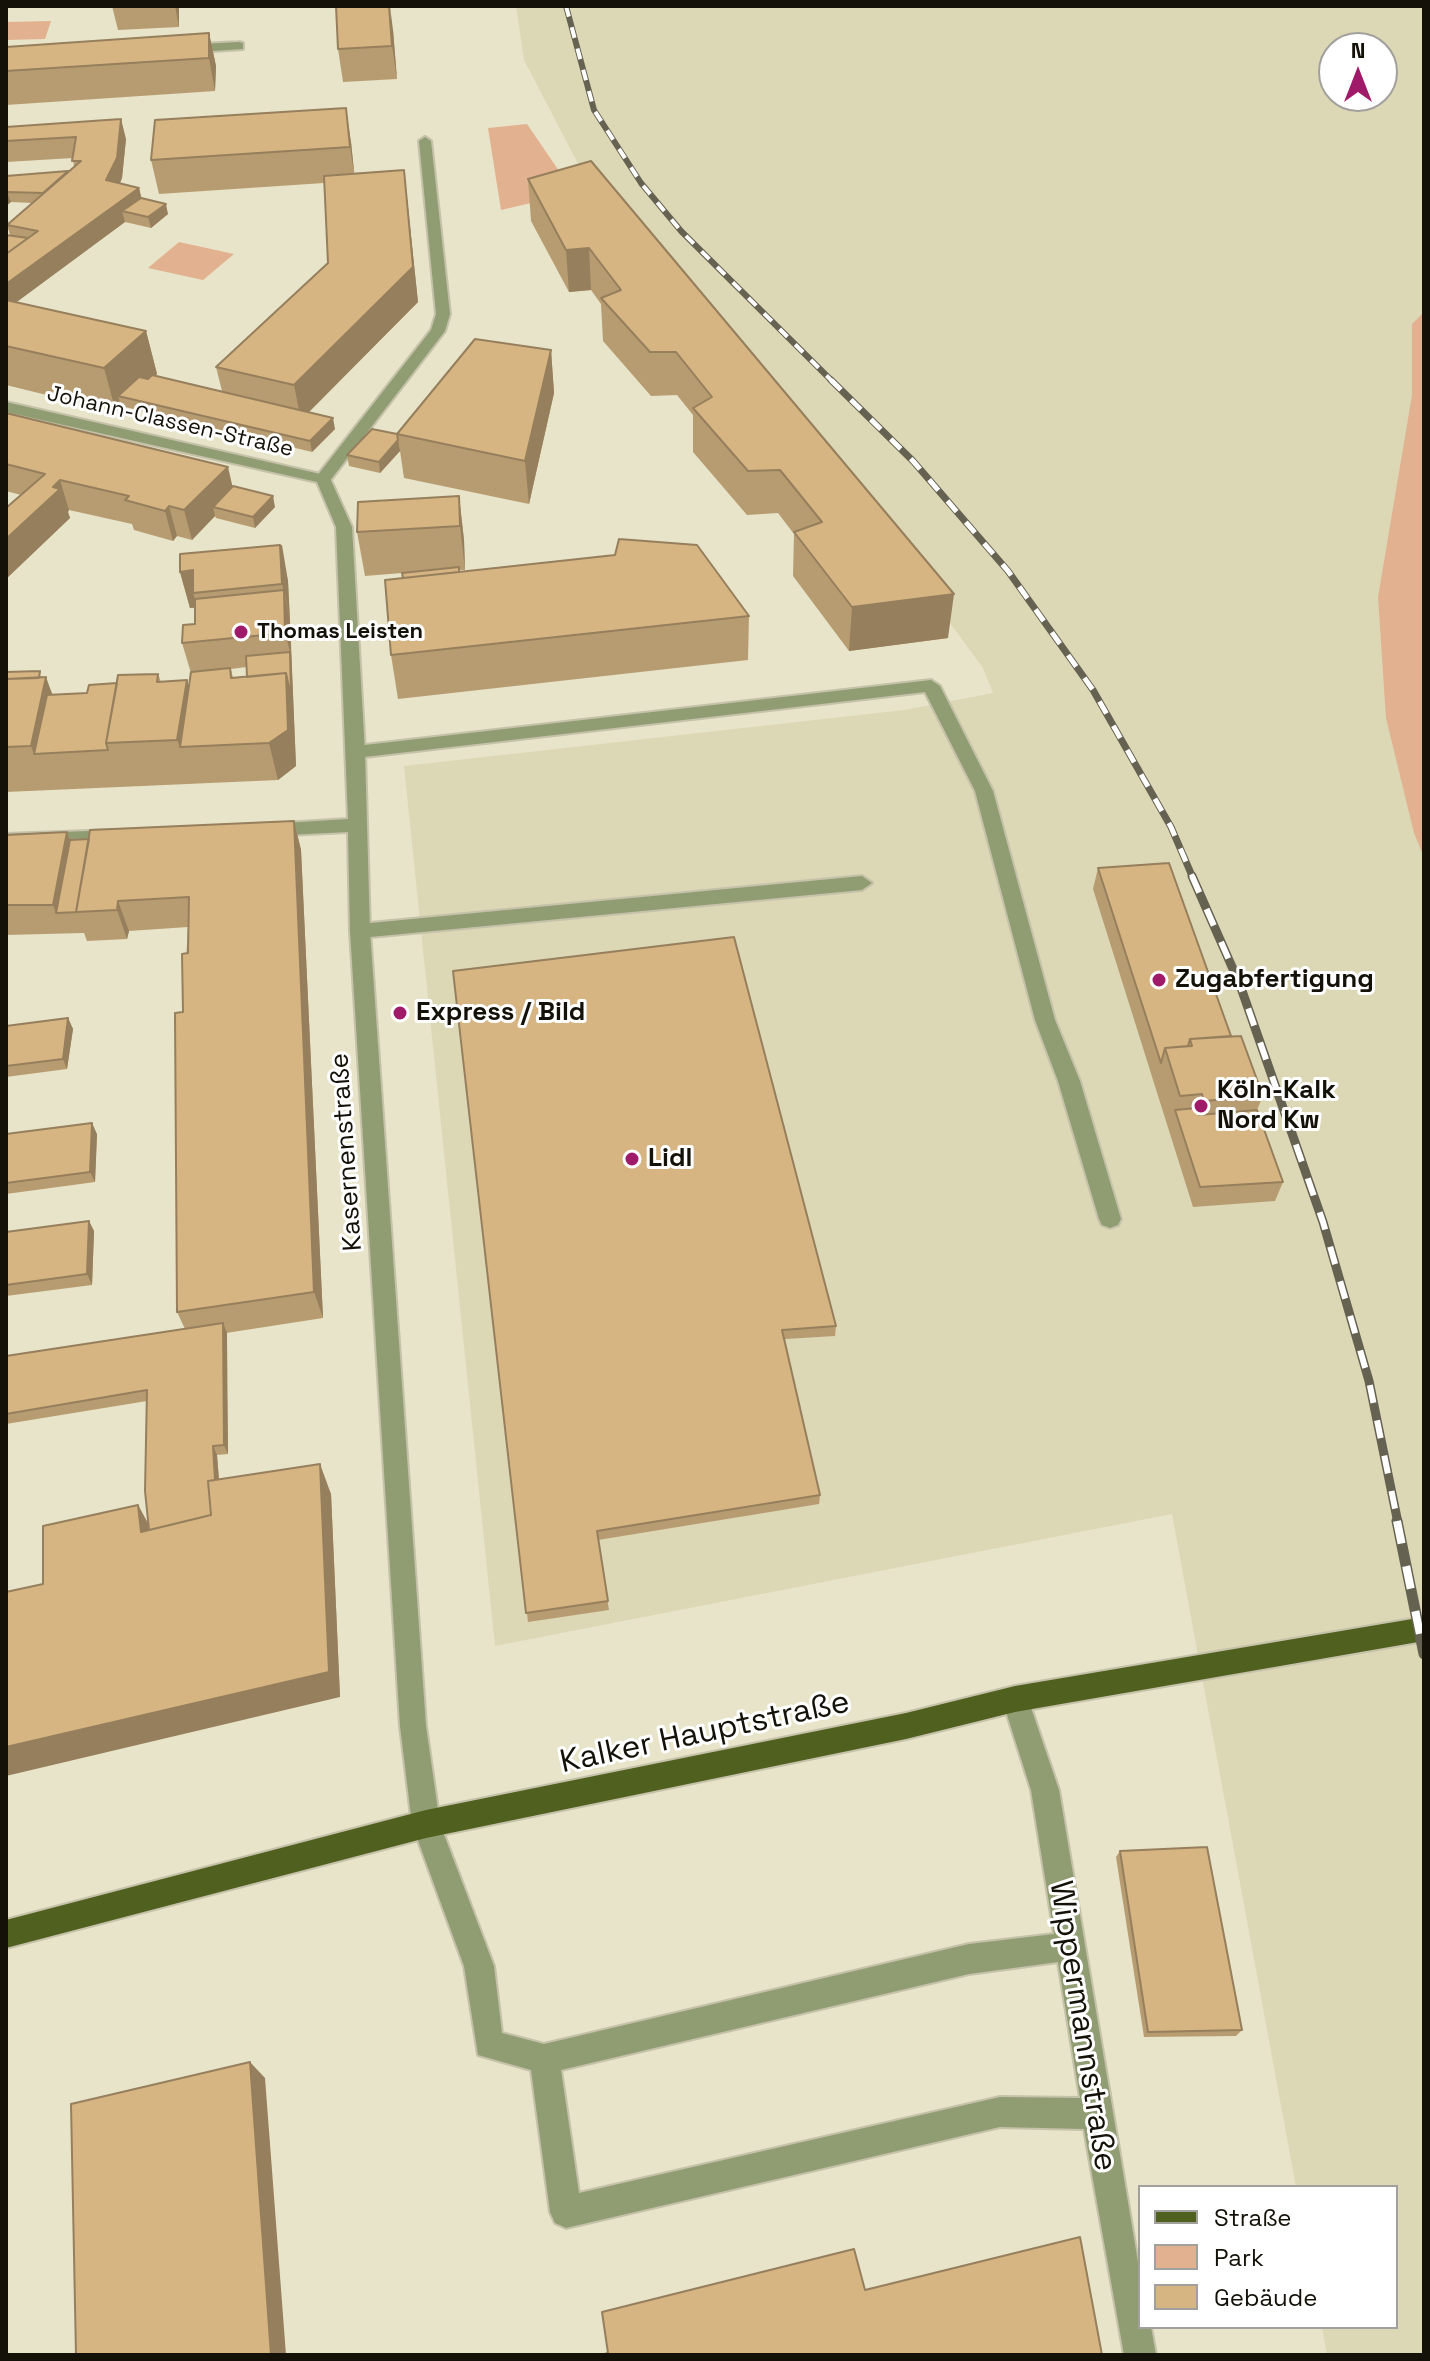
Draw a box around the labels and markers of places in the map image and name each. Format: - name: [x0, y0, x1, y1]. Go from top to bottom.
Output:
- place label: Thomas Leisten: [257, 619, 423, 645]
- marker: Thomas Leisten: [232, 623, 250, 641]
- place label: Zugabfertigung: [1175, 964, 1374, 996]
- marker: Zugabfertigung: [1150, 971, 1168, 989]
- place label: Express / Bild: [416, 997, 585, 1029]
- marker: Express / Bild: [391, 1004, 409, 1022]
- place label: Köln-Kalk Nord Kw: [1217, 1075, 1336, 1136]
- marker: Köln-Kalk Nord Kw: [1192, 1097, 1210, 1115]
- place label: Lidl: [648, 1143, 693, 1175]
- marker: Lidl: [623, 1150, 641, 1168]

